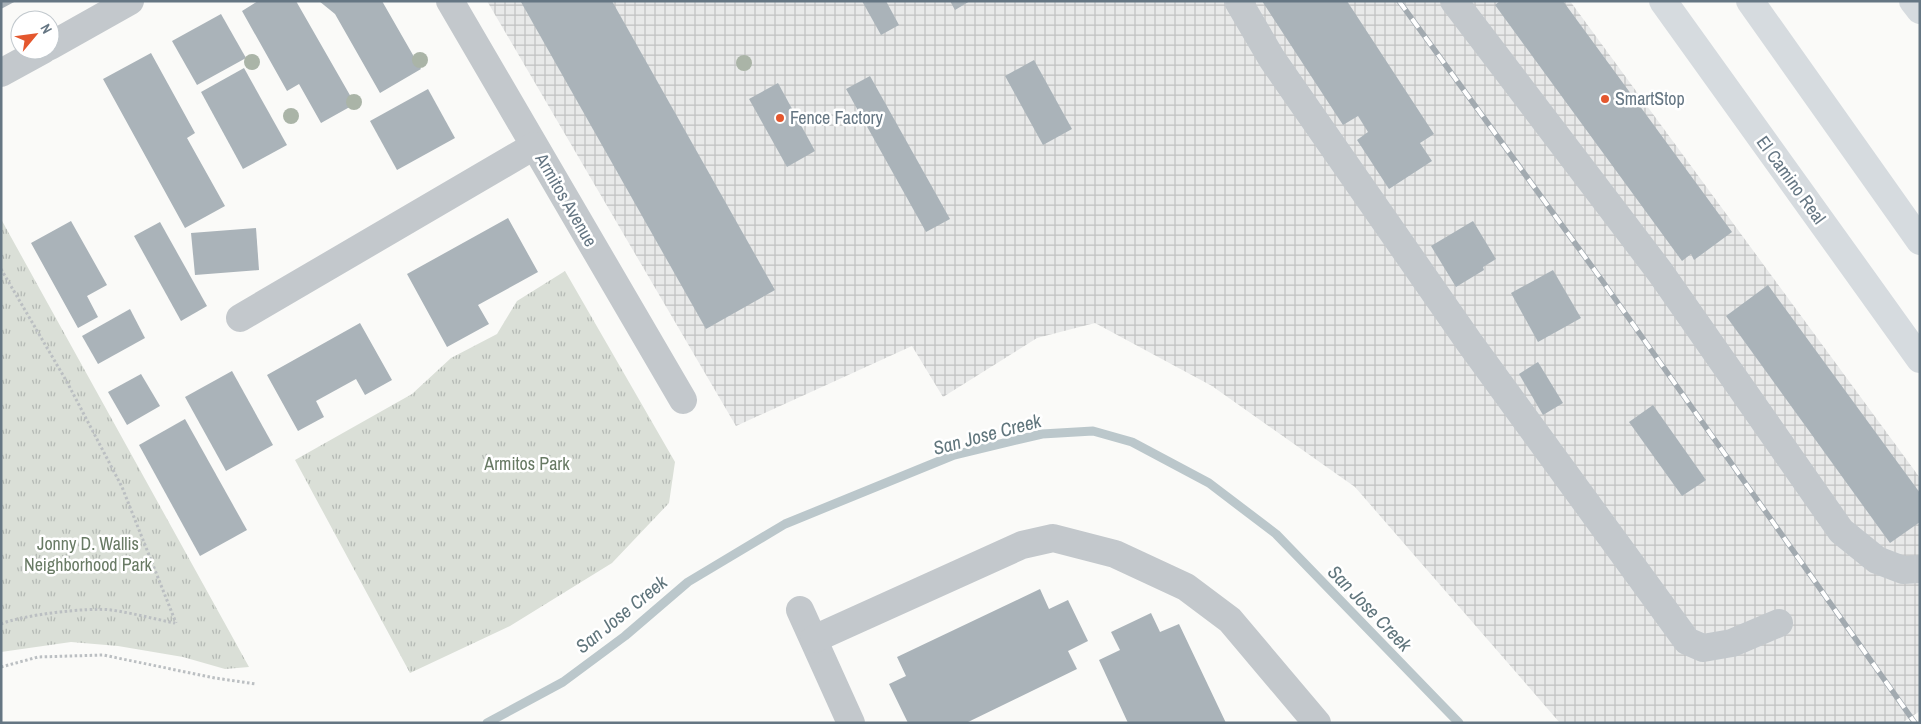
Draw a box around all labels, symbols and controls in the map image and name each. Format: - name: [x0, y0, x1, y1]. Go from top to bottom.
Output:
- north arrow: [10, 10, 60, 60]
- text: N: [36, 21, 56, 37]
- place label: SmartStop: [1615, 86, 1685, 111]
- marker: SmartStop: [1599, 93, 1611, 105]
- place label: Fence Factory: [790, 105, 884, 130]
- marker: Fence Factory: [774, 112, 786, 124]
- street label: El Camino Real: [1751, 131, 1832, 229]
- street label: Armitos Avenue: [529, 148, 603, 251]
- water label: San Jose Creek: [930, 407, 1045, 461]
- park label: Armitos Park: [483, 451, 570, 476]
- park label: Jonny D. Wallis Neighborhood Park: [24, 531, 153, 577]
- water label: San Jose Creek: [1322, 559, 1419, 658]
- water label: San Jose Creek: [570, 568, 673, 659]

